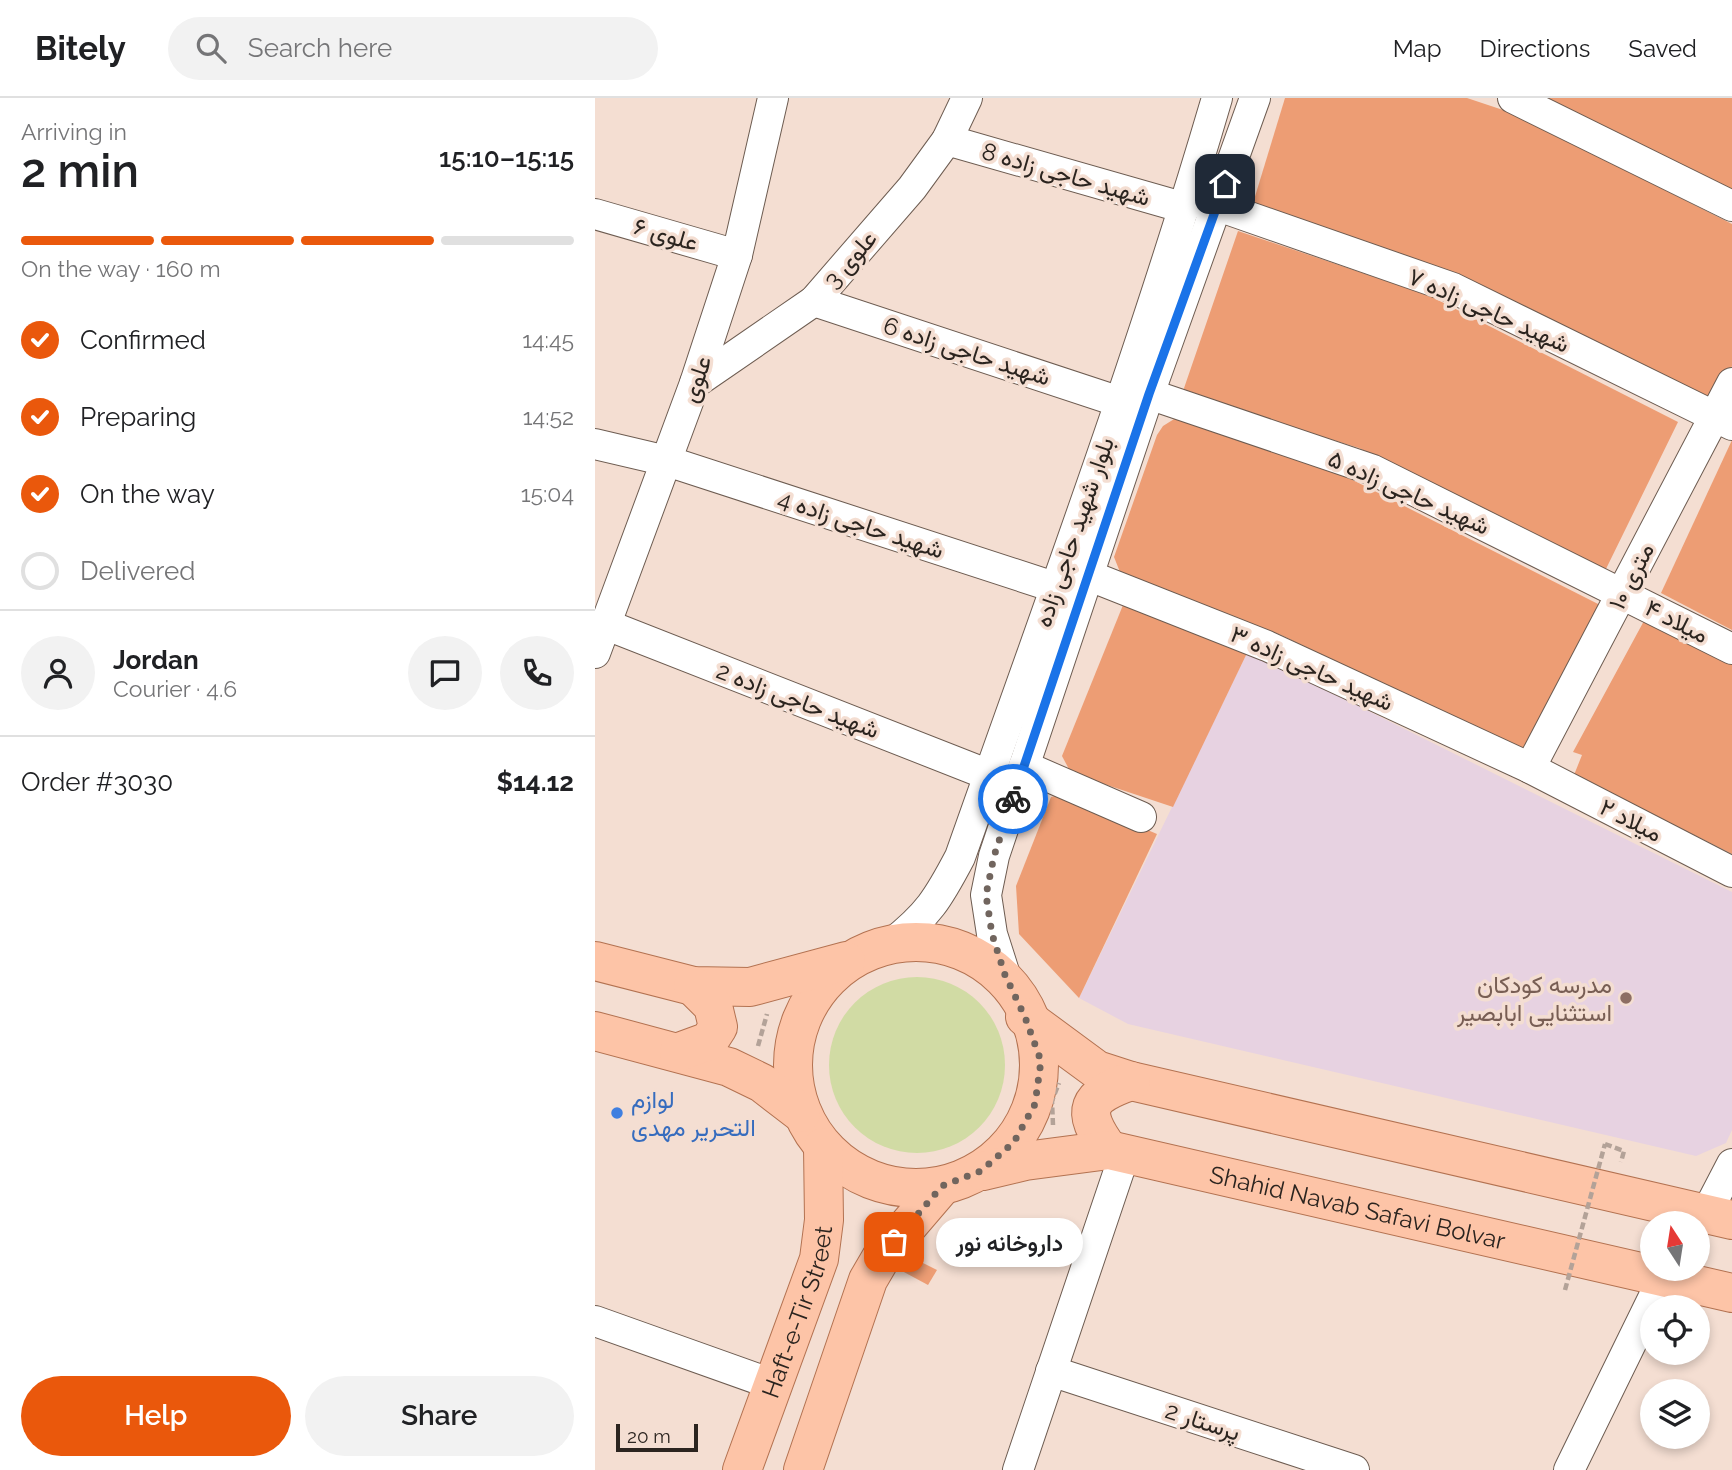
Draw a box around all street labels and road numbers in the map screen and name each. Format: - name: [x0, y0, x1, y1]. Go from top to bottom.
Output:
- street label: شهید حاجی زاده 8: [978, 136, 1154, 213]
- street label: علوی ۶: [630, 211, 702, 258]
- street label: علوی 3: [817, 224, 884, 294]
- street label: شهید حاجی زاده ۷: [1403, 261, 1574, 359]
- street label: شهید حاجی زاده 6: [879, 310, 1054, 393]
- street label: علوی: [675, 352, 718, 407]
- street label: بلوار شهید حاجی زاده: [1028, 433, 1121, 631]
- street label: شهید حاجی زاده ۵: [1323, 443, 1494, 541]
- street label: شهید حاجی زاده 4: [774, 484, 948, 565]
- street label: ۱۰ متری: [1602, 538, 1661, 615]
- street label: میلاد ۴: [1640, 593, 1714, 649]
- street label: شهید حاجی زاده ۳: [1226, 619, 1398, 718]
- street label: شهید حاجی زاده 2: [712, 656, 884, 745]
- street label: میلاد ۲: [1595, 792, 1667, 848]
- street label: Shahid Navab Safavi Bolvar: [1207, 1159, 1509, 1255]
- street label: Haft-e-Tir Street: [755, 1224, 838, 1402]
- street label: پرستار 2: [1161, 1395, 1244, 1449]

